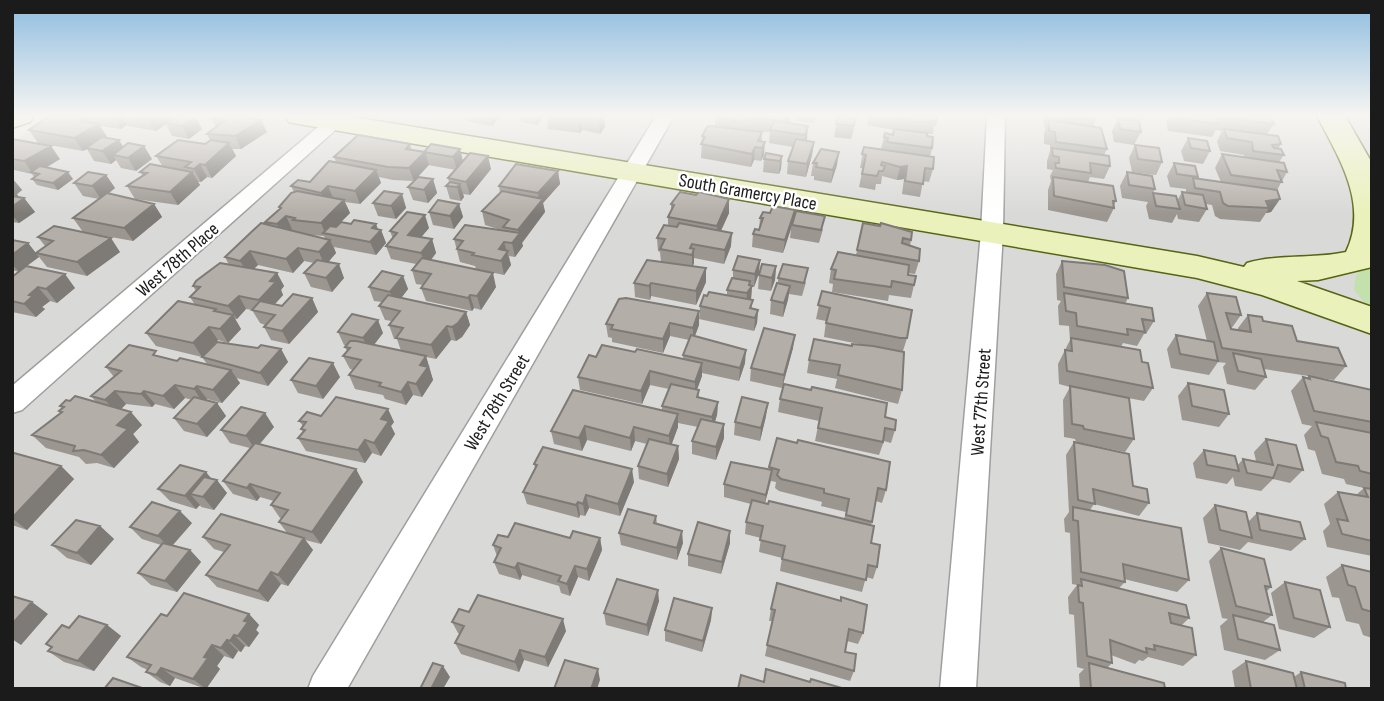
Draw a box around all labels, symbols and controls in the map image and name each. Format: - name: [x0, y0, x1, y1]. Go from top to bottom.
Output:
- street label: South Gramercy Place: [677, 169, 819, 216]
- street label: West 78th Place: [132, 218, 224, 302]
- street label: West 77th Street: [966, 347, 997, 457]
- street label: West 78th Street: [460, 350, 535, 455]

